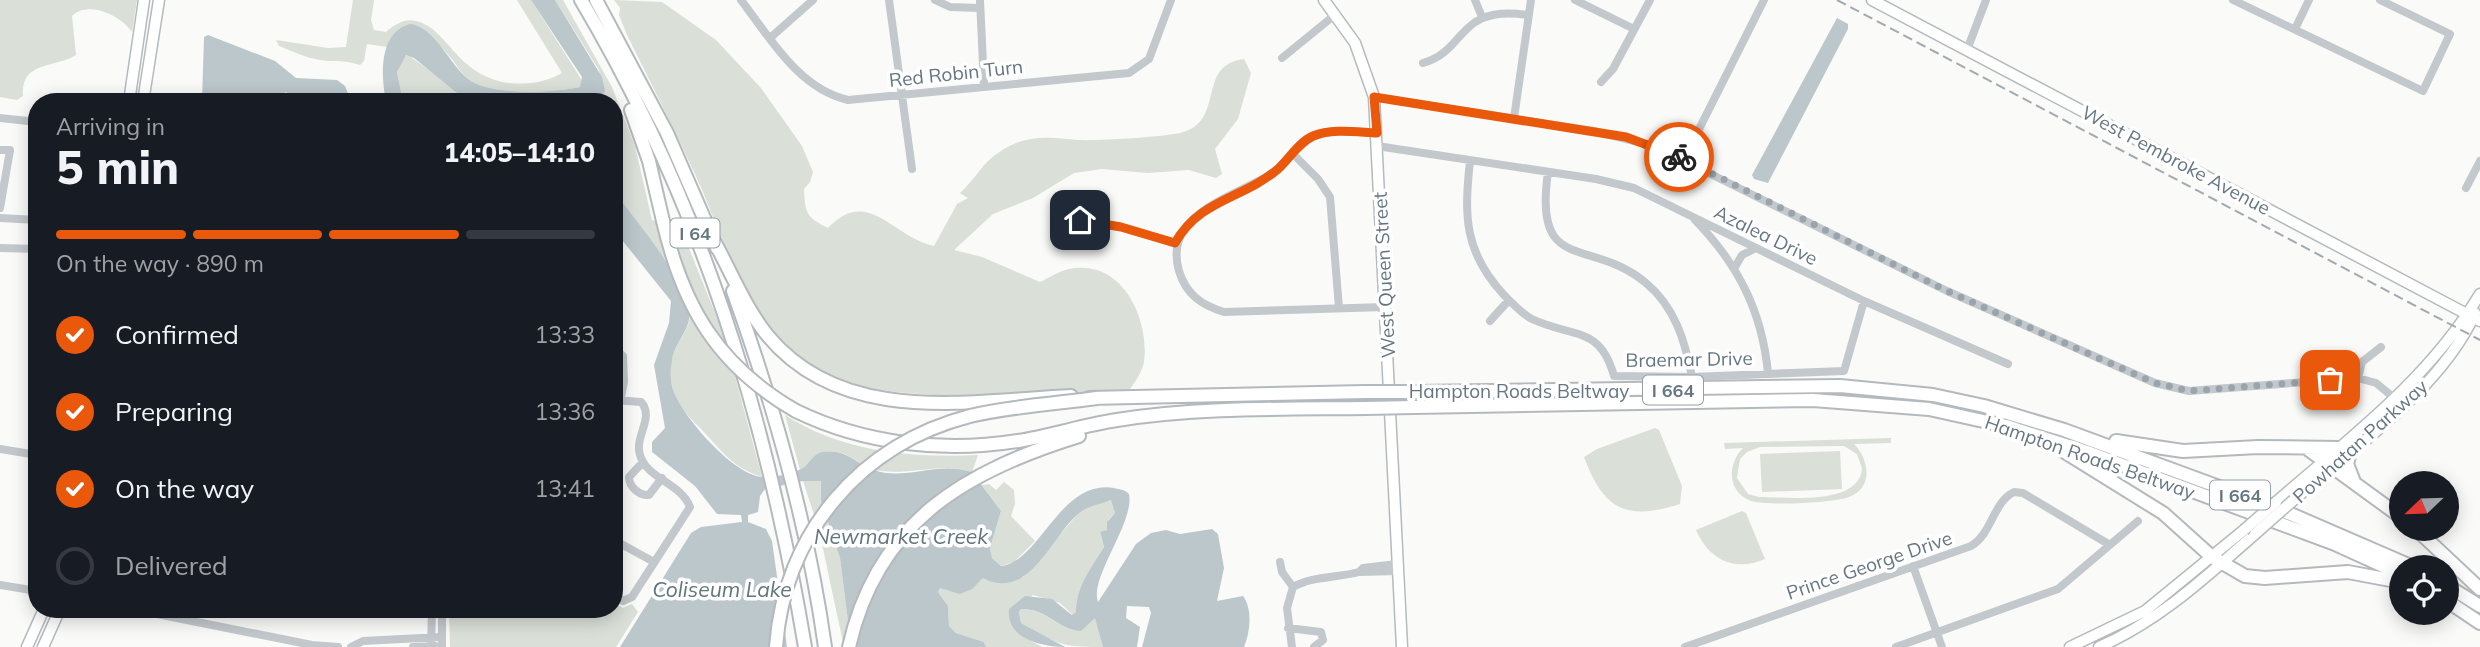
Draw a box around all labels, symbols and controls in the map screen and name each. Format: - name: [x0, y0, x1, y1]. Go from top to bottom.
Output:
- street label: Red Robin Turn: [888, 54, 1024, 92]
- street label: West Pembroke Avenue: [2078, 100, 2274, 220]
- text: Arriving in: [56, 112, 165, 141]
- courier: [1644, 122, 1714, 192]
- text: 14:05–14:10: [444, 136, 595, 169]
- text: 5 min: [56, 138, 179, 196]
- icon: bike: [1660, 138, 1698, 176]
- pin: [1050, 190, 1110, 250]
- street label: West Queen Street: [1368, 191, 1400, 359]
- street label: Azalea Drive: [1710, 200, 1822, 270]
- icon: home: [1061, 201, 1099, 239]
- road number: I 64: [670, 218, 720, 247]
- text: On the way · 890 m: [56, 249, 264, 278]
- icon: check: [56, 316, 94, 354]
- text: Confirmed: [115, 318, 239, 351]
- text: 13:33: [535, 320, 595, 349]
- street label: Braemar Drive: [1625, 346, 1753, 372]
- pin: [2300, 350, 2360, 410]
- icon: bag: [2311, 361, 2349, 399]
- street label: Powhatan Parkway: [2288, 374, 2432, 508]
- road number: I 664: [1643, 376, 1703, 404]
- street label: Hampton Roads Beltway: [1409, 379, 1629, 403]
- icon: check: [56, 393, 94, 431]
- text: Preparing: [115, 395, 233, 428]
- text: 13:36: [535, 397, 595, 426]
- street label: Hampton Roads Beltway: [1982, 410, 2198, 504]
- icon: check: [56, 470, 94, 508]
- north arrow: [2389, 471, 2459, 541]
- map controls: [2389, 471, 2459, 625]
- text: On the way: [115, 472, 254, 505]
- text: 13:41: [535, 474, 595, 503]
- road number: I 664: [2210, 480, 2270, 509]
- water label: Newmarket Creek: [814, 523, 989, 549]
- street label: Prince George Drive: [1783, 525, 1955, 605]
- text: Delivered: [115, 549, 228, 582]
- button: locate: [2389, 555, 2459, 625]
- water label: Coliseum Lake: [652, 576, 792, 602]

